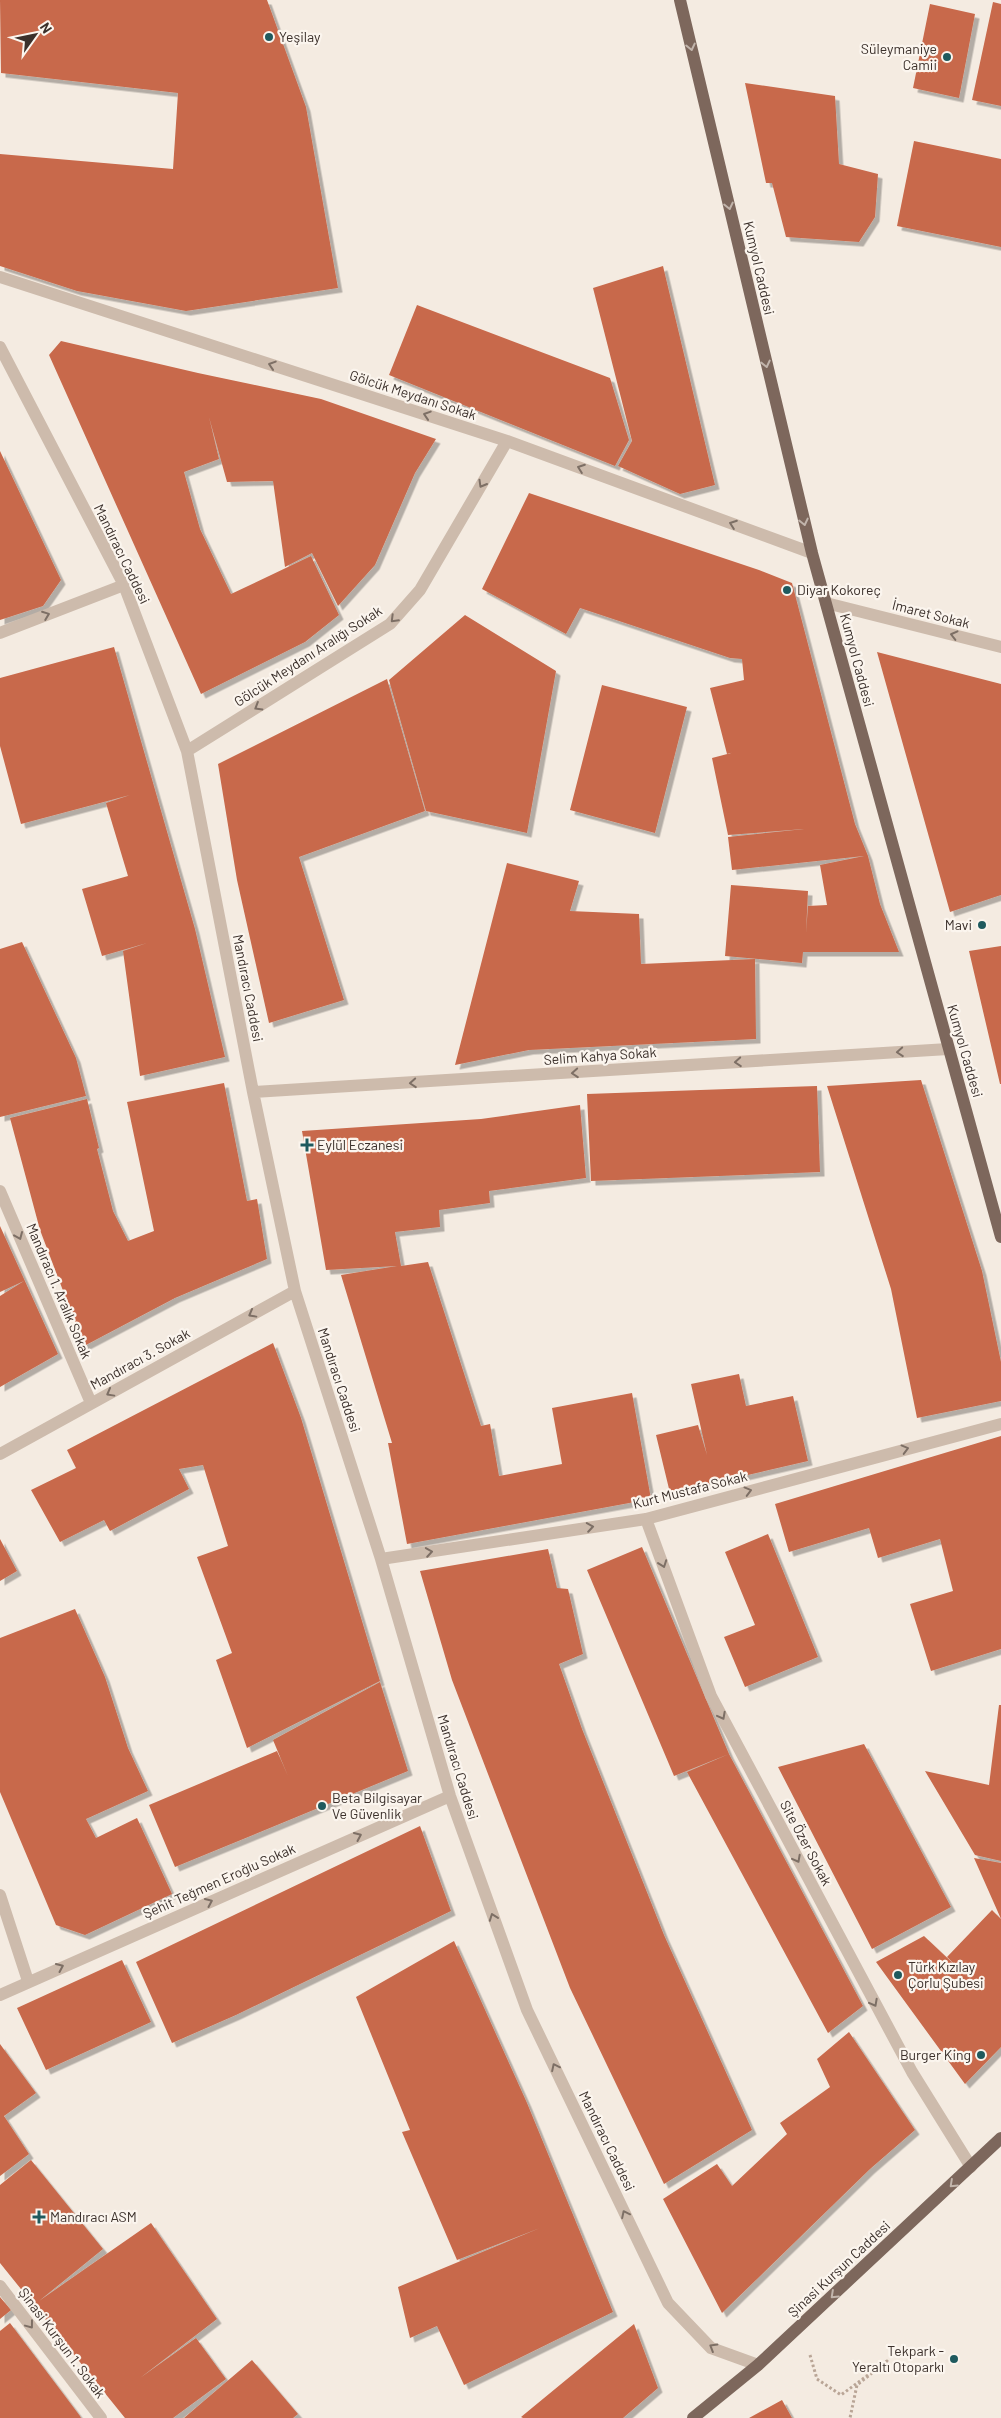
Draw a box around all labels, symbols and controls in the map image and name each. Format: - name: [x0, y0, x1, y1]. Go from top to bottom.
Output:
- north arrow: [10, 10, 60, 60]
- text: N: [37, 19, 56, 36]
- place label: Yeşilay: [279, 28, 321, 45]
- marker: Yeşilay: [263, 31, 275, 43]
- place label: Süleymaniye Camii: [861, 40, 937, 73]
- one-way arrow: [685, 43, 696, 52]
- marker: Süleymaniye Camii: [941, 51, 953, 63]
- one-way arrow: [723, 201, 734, 210]
- street label: Kumyol Caddesi: [740, 219, 779, 317]
- one-way arrow: [760, 359, 771, 368]
- one-way arrow: [269, 361, 277, 371]
- street label: Gölcük Meydanı Sokak: [348, 366, 479, 423]
- one-way arrow: [423, 411, 432, 421]
- one-way arrow: [577, 464, 585, 474]
- one-way arrow: [479, 478, 489, 487]
- street label: Mandıracı Caddesi: [91, 501, 154, 606]
- one-way arrow: [798, 517, 809, 526]
- one-way arrow: [729, 520, 738, 530]
- place label: Diyar Kokoreç: [797, 581, 881, 598]
- marker: Diyar Kokoreç: [781, 584, 793, 596]
- street label: İmaret Sokak: [890, 596, 972, 631]
- street label: Gölcük Meydanı Aralığı Sokak: [231, 601, 385, 710]
- one-way arrow: [41, 611, 49, 621]
- street label: Kumyol Caddesi: [837, 611, 878, 708]
- one-way arrow: [391, 613, 400, 622]
- one-way arrow: [949, 630, 958, 641]
- one-way arrow: [254, 701, 263, 711]
- place label: Mavi: [945, 916, 972, 933]
- marker: Mavi: [976, 919, 988, 931]
- street label: Mandıracı Caddesi: [230, 933, 267, 1043]
- street label: Kumyol Caddesi: [944, 1002, 987, 1099]
- street label: Selim Kahya Sokak: [543, 1043, 657, 1068]
- one-way arrow: [896, 1047, 904, 1058]
- one-way arrow: [733, 1057, 741, 1068]
- one-way arrow: [571, 1067, 579, 1078]
- one-way arrow: [409, 1077, 417, 1088]
- place label: Eylül Eczanesi: [317, 1136, 403, 1153]
- marker: Eylül Eczanesi: [301, 1139, 313, 1151]
- street label: Mandıracı 1. Aralık Sokak: [23, 1220, 96, 1361]
- one-way arrow: [13, 1231, 24, 1240]
- one-way arrow: [249, 1308, 258, 1318]
- street label: Mandıracı 3. Sokak: [87, 1324, 193, 1393]
- street label: Mandıracı Caddesi: [315, 1325, 364, 1434]
- one-way arrow: [106, 1387, 115, 1397]
- one-way arrow: [901, 1445, 909, 1455]
- street label: Kurt Mustafa Sokak: [631, 1467, 749, 1512]
- one-way arrow: [744, 1487, 752, 1497]
- one-way arrow: [586, 1522, 594, 1533]
- one-way arrow: [425, 1547, 434, 1557]
- one-way arrow: [657, 1560, 667, 1568]
- one-way arrow: [716, 1710, 726, 1719]
- street label: Mandıracı Caddesi: [434, 1712, 483, 1821]
- place label: Beta Bilgisayar Ve Güvenlik: [332, 1789, 422, 1822]
- street label: Site Özer Sokak: [777, 1797, 836, 1888]
- marker: Beta Bilgisayar Ve Güvenlik: [316, 1800, 328, 1812]
- one-way arrow: [353, 1832, 362, 1843]
- street label: Şehit Teğmen Eroğlu Sokak: [140, 1839, 298, 1922]
- one-way arrow: [791, 1854, 801, 1863]
- one-way arrow: [204, 1897, 213, 1908]
- one-way arrow: [489, 1913, 499, 1922]
- place label: Türk Kızılay Çorlu Şubesi: [908, 1958, 984, 1991]
- one-way arrow: [55, 1962, 64, 1973]
- marker: Türk Kızılay Çorlu Şubesi: [892, 1969, 904, 1981]
- one-way arrow: [868, 1997, 878, 2006]
- place label: Burger King: [900, 2046, 971, 2063]
- marker: Burger King: [975, 2049, 987, 2061]
- one-way arrow: [550, 2063, 561, 2072]
- street label: Mandıracı Caddesi: [576, 2088, 639, 2193]
- one-way arrow: [949, 2178, 958, 2187]
- place label: Mandıracı ASM: [50, 2208, 137, 2225]
- marker: Mandıracı ASM: [32, 2210, 46, 2224]
- one-way arrow: [621, 2210, 631, 2219]
- street label: Şinasi Kurşun Caddesi: [784, 2217, 893, 2320]
- street label: Şinasi Kurşun 1. Sokak: [15, 2284, 109, 2401]
- one-way arrow: [831, 2289, 840, 2298]
- one-way arrow: [24, 2319, 32, 2328]
- place label: Tekpark - Yeraltı Otoparkı: [852, 2342, 944, 2375]
- one-way arrow: [709, 2343, 718, 2353]
- marker: Tekpark - Yeraltı Otoparkı: [948, 2353, 960, 2365]

